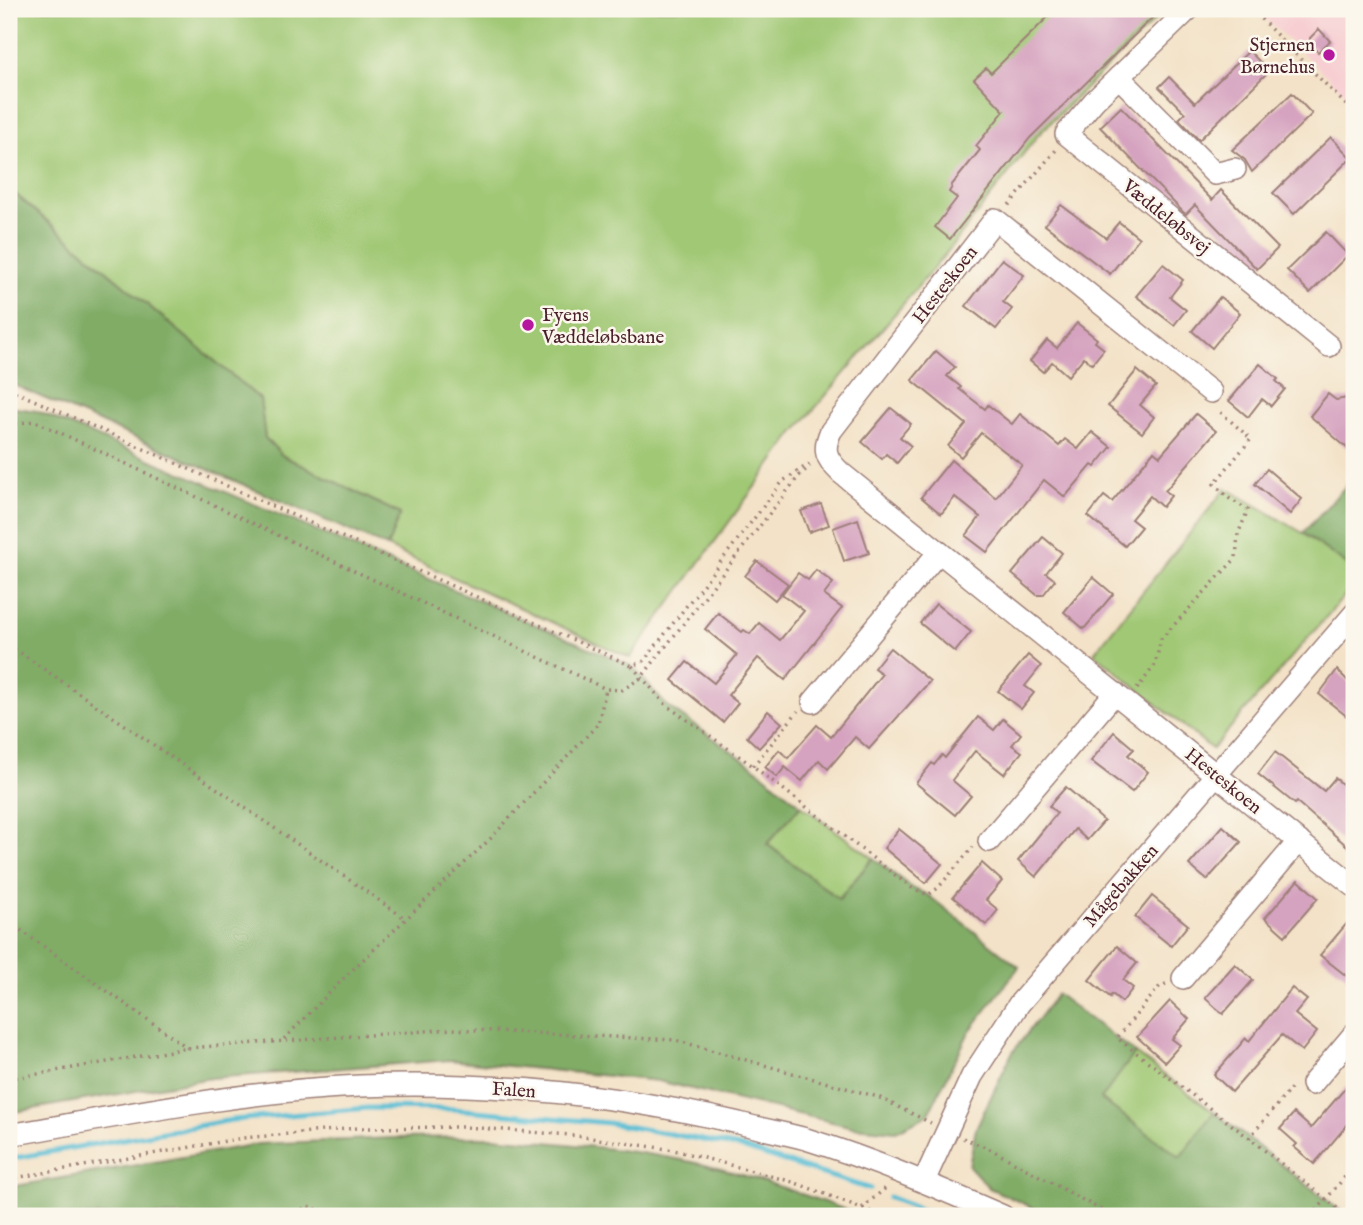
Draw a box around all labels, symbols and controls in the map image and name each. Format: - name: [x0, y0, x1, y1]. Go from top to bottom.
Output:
- place label: Stjernen Børnehus: [1240, 34, 1315, 80]
- marker: Stjernen Børnehus: [1321, 47, 1337, 63]
- street label: Væddeløbsvej: [1116, 174, 1215, 260]
- street label: Hesteskoen: [908, 241, 983, 329]
- place label: Fyens Væddeløbsbane: [541, 304, 664, 350]
- marker: Fyens Væddeløbsbane: [520, 317, 536, 333]
- street label: Hesteskoen: [1179, 743, 1266, 820]
- street label: Mågebakken: [1079, 840, 1164, 933]
- street label: Falen: [491, 1077, 537, 1104]

